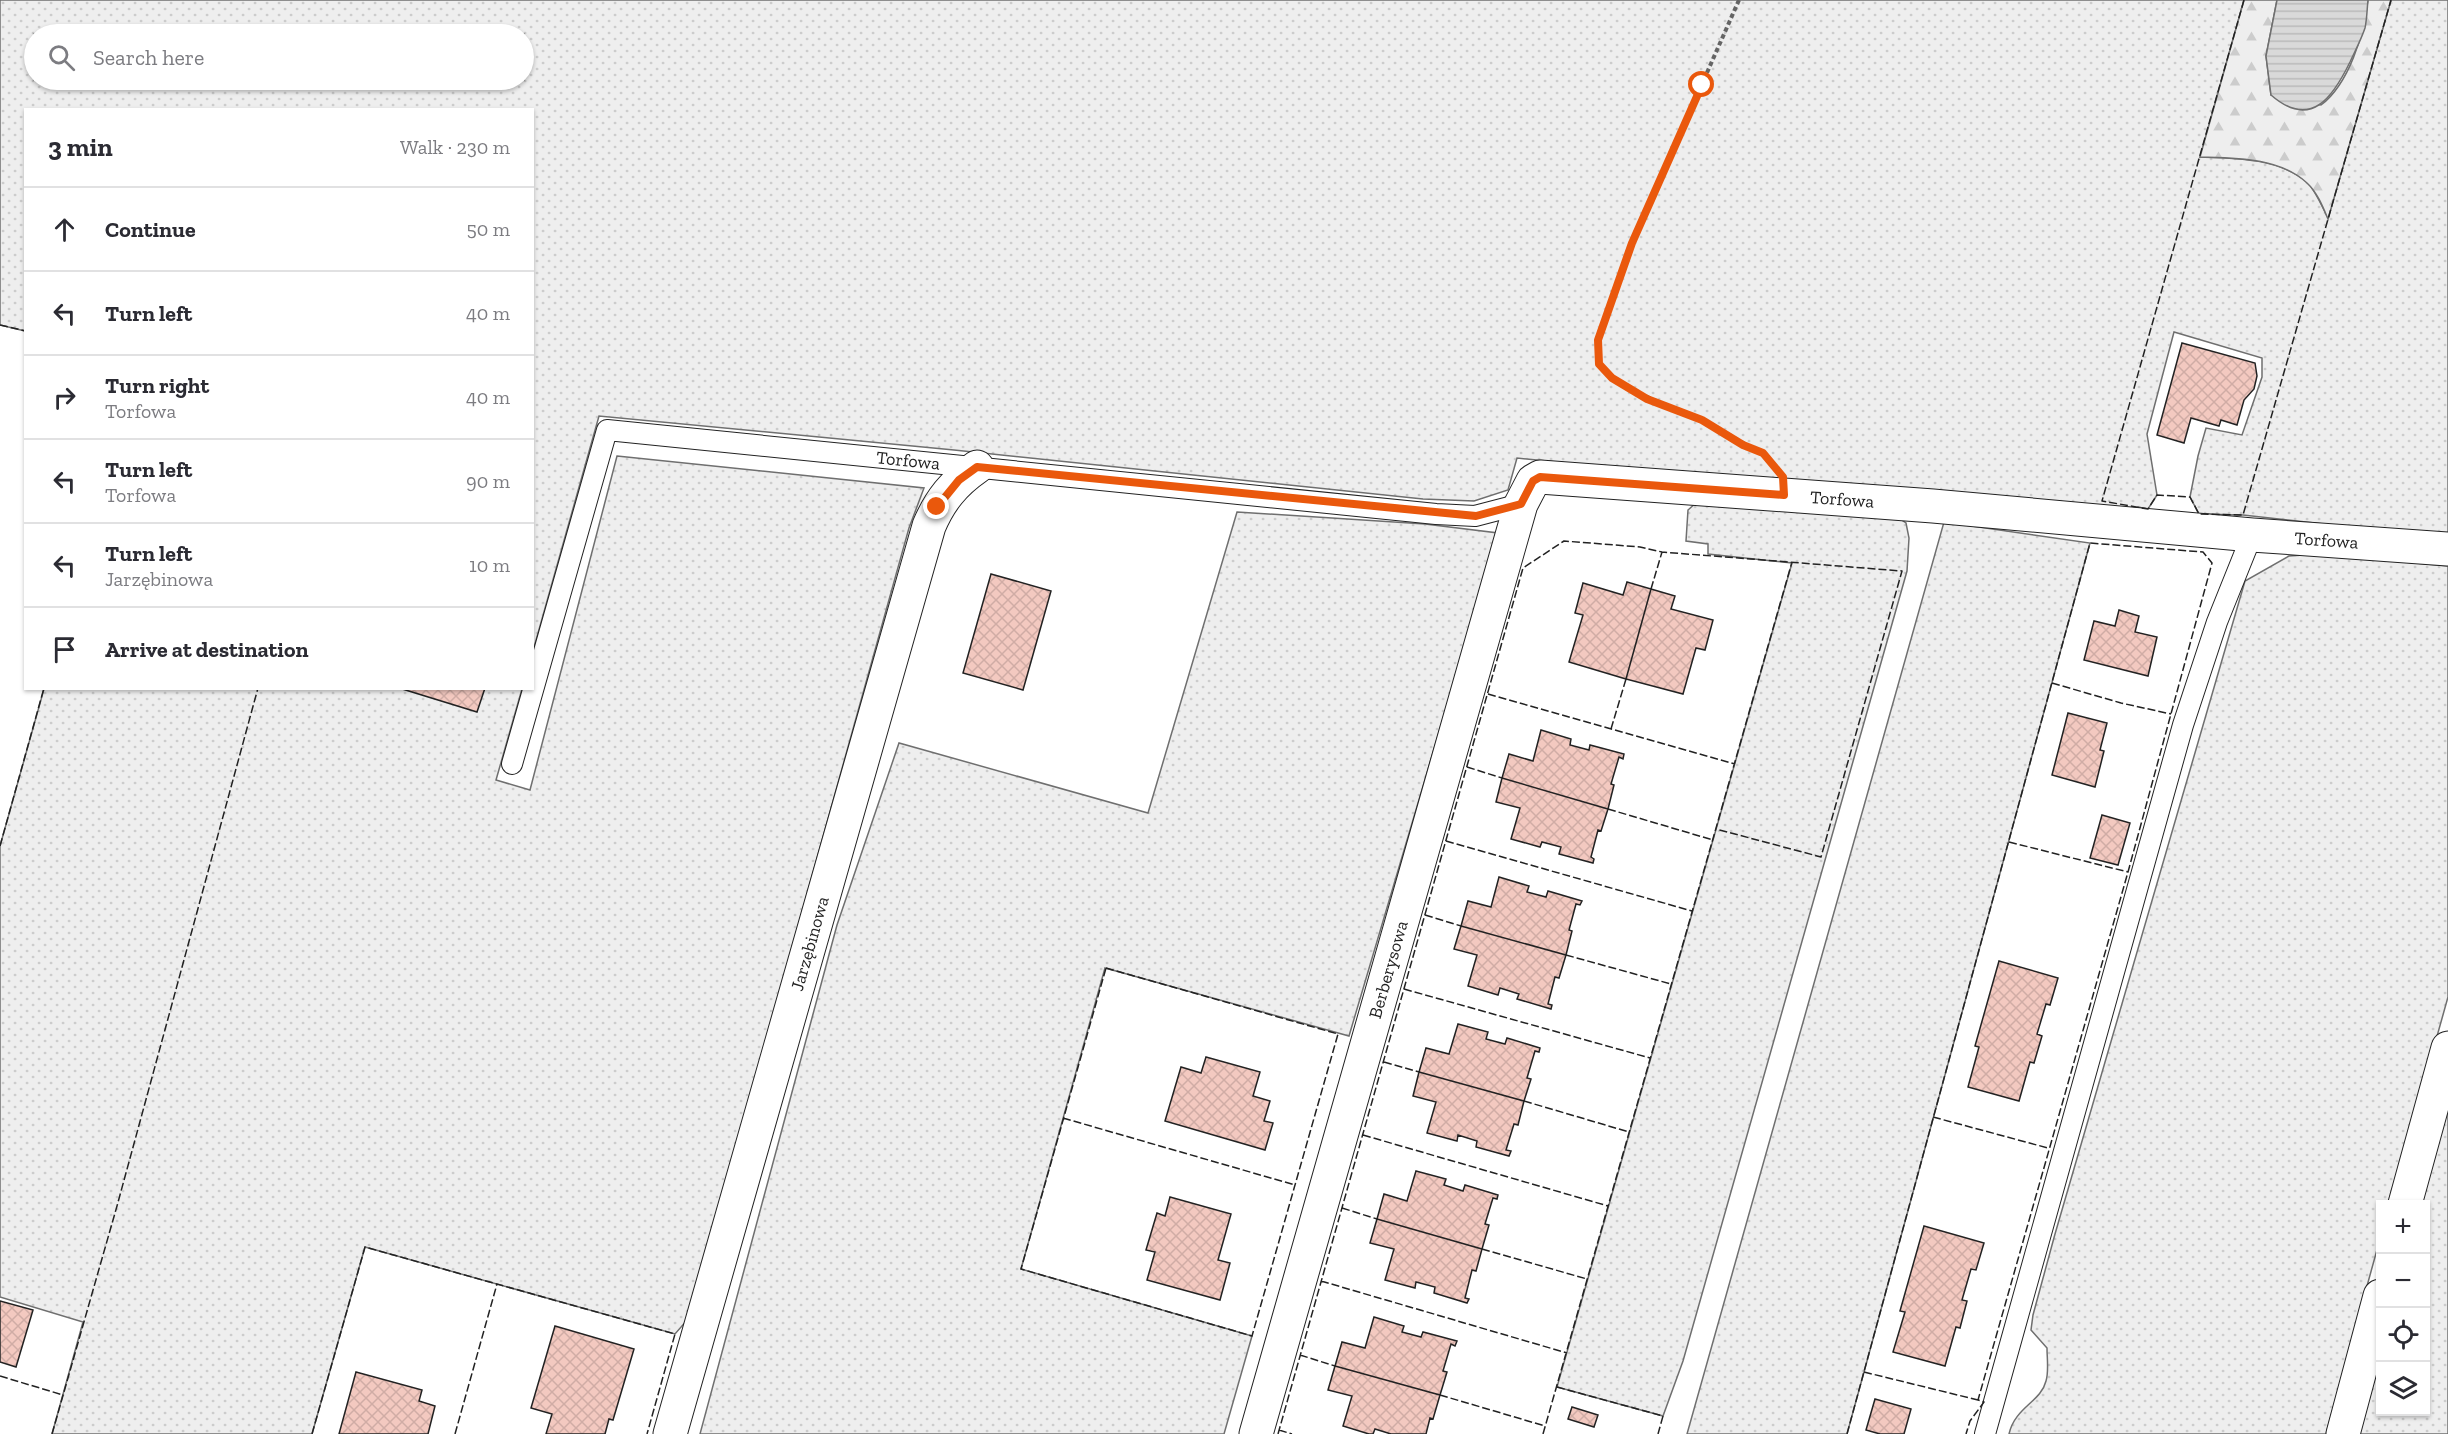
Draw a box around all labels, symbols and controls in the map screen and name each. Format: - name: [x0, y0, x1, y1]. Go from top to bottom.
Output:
- search box: [24, 24, 534, 90]
- icon: search: [45, 41, 78, 74]
- text: Search here: [93, 44, 204, 71]
- route start: [1688, 71, 1714, 97]
- text: 3 min: [48, 131, 113, 163]
- text: Walk · 230 m: [400, 135, 510, 159]
- icon: ahead: [48, 213, 81, 246]
- text: Continue: [105, 216, 196, 243]
- text: 50 m: [466, 217, 510, 241]
- icon: left: [48, 297, 81, 330]
- text: Turn left: [105, 300, 192, 327]
- text: 40 m: [466, 301, 510, 325]
- text: Turn right: [105, 372, 209, 399]
- icon: right: [48, 381, 81, 414]
- text: 40 m: [466, 385, 510, 409]
- text: Torfowa: [105, 399, 176, 423]
- street label: Torfowa: [875, 446, 941, 475]
- text: Turn left: [105, 456, 192, 483]
- icon: left: [48, 465, 81, 498]
- text: 90 m: [466, 469, 510, 493]
- text: Torfowa: [105, 483, 176, 507]
- street label: Torfowa: [1809, 486, 1875, 513]
- route end: [923, 493, 949, 519]
- street label: Torfowa: [2294, 527, 2359, 554]
- text: Turn left: [105, 540, 192, 567]
- icon: left: [48, 549, 81, 582]
- text: 10 m: [469, 553, 510, 577]
- text: Jarzębinowa: [105, 567, 213, 591]
- icon: arrive: [48, 633, 81, 666]
- text: Arrive at destination: [105, 636, 308, 663]
- street label: Jarzębinowa: [786, 893, 834, 993]
- street label: Berberysowa: [1364, 918, 1413, 1021]
- map controls: [2376, 1200, 2430, 1416]
- button: +: [2376, 1200, 2430, 1254]
- button: −: [2376, 1254, 2430, 1308]
- button: locate: [2376, 1308, 2430, 1362]
- button: layers: [2376, 1362, 2430, 1416]

